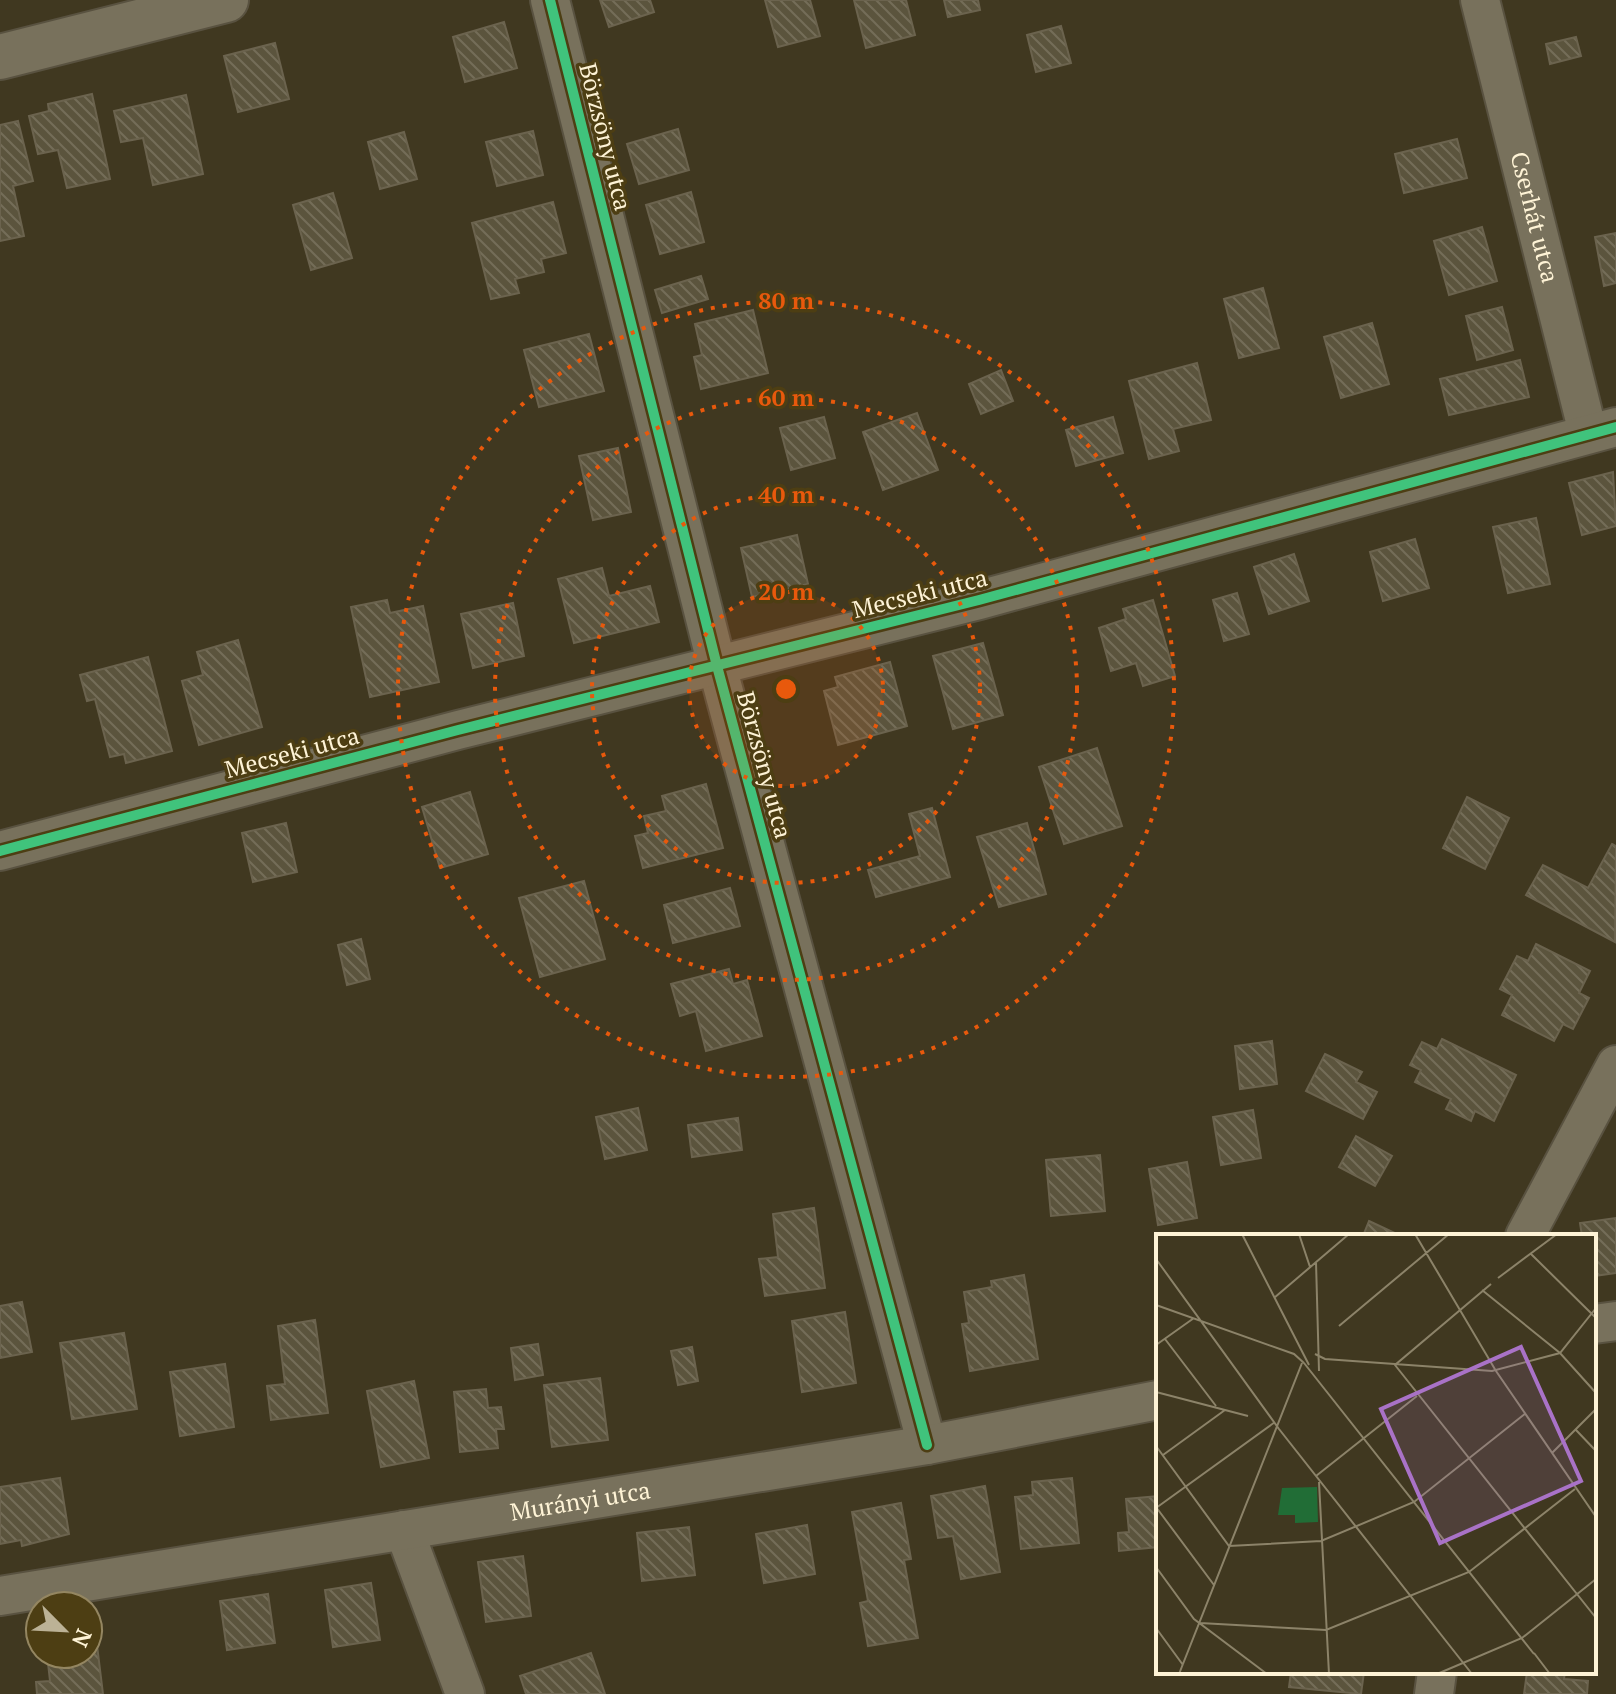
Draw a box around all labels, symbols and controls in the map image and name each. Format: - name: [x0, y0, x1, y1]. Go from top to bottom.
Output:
- street label: Börzsöny utca: [572, 60, 640, 214]
- street label: Cserhát utca: [1503, 148, 1567, 286]
- text: 80 m: [758, 284, 814, 316]
- text: 60 m: [758, 381, 814, 413]
- text: 40 m: [758, 478, 814, 510]
- street label: Mecseki utca: [849, 561, 991, 625]
- text: 20 m: [758, 575, 814, 607]
- centre of rings: [772, 675, 800, 703]
- street label: Börzsöny utca: [730, 688, 800, 842]
- street label: Mecseki utca: [221, 719, 363, 785]
- inset map: [1156, 1234, 1596, 1674]
- street label: Murányi utca: [508, 1473, 653, 1528]
- north arrow: [24, 1590, 104, 1670]
- text: N: [66, 1625, 99, 1652]

